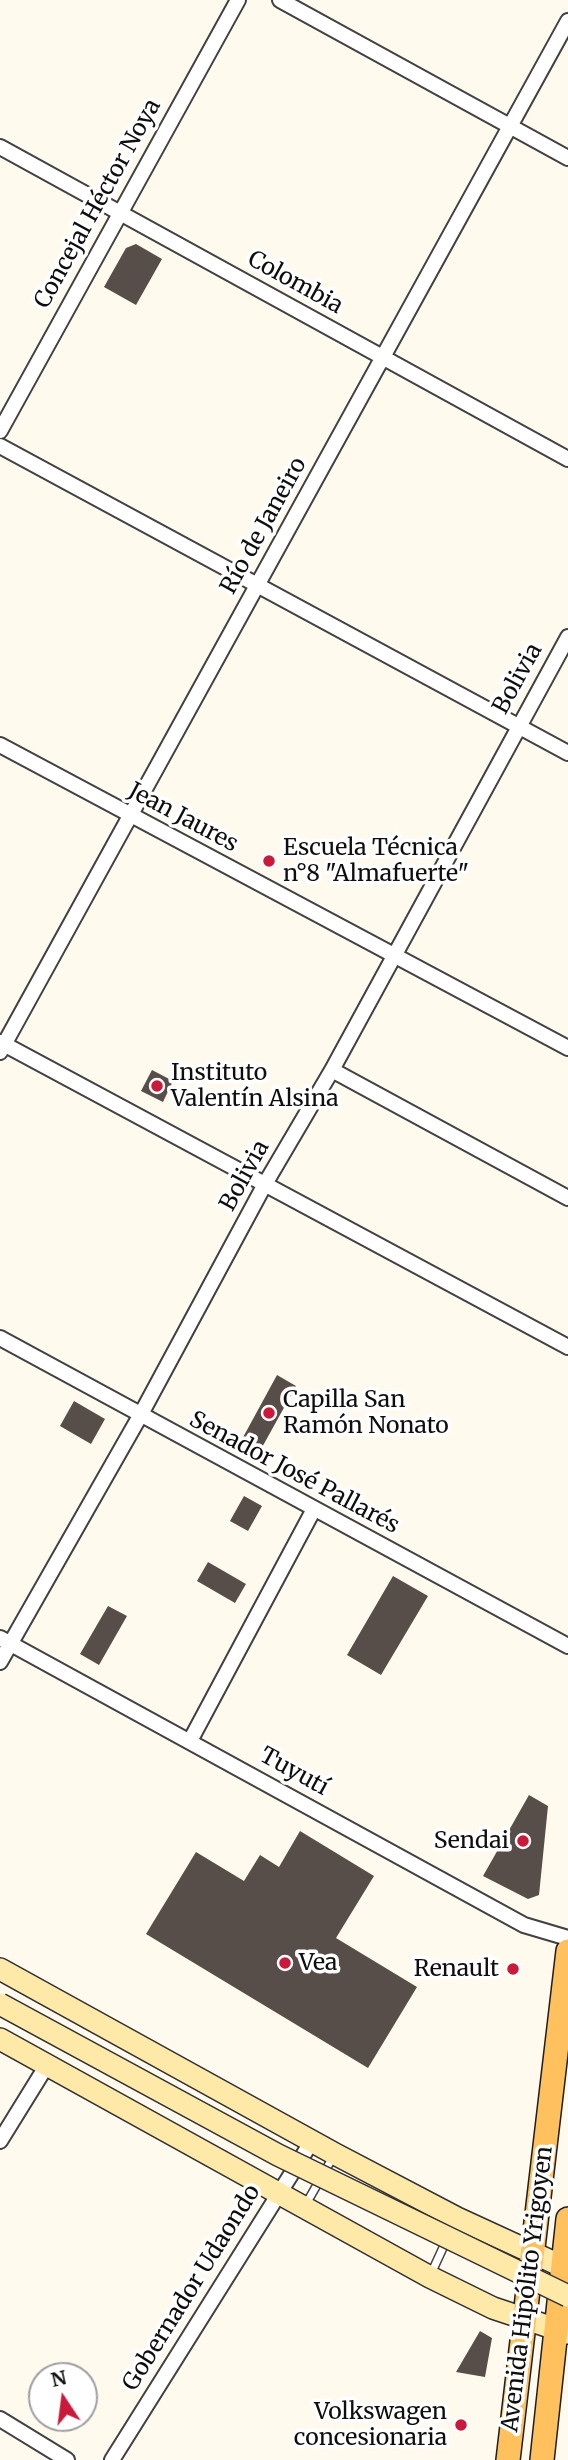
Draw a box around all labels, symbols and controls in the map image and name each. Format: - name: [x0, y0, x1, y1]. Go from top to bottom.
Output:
- street label: Concejal Héctor Noya: [29, 95, 167, 313]
- street label: Colombia: [243, 246, 347, 320]
- street label: Río de Janeiro: [215, 453, 313, 599]
- street label: Bolivia: [487, 639, 549, 719]
- street label: Jean Jaures: [123, 778, 243, 858]
- place label: Escuela Técnica n°8 "Almafuerte": [283, 834, 469, 888]
- marker: Escuela Técnica n°8 "Almafuerte": [261, 853, 277, 869]
- place label: Instituto Valentín Alsina: [171, 1059, 339, 1113]
- marker: Instituto Valentín Alsina: [149, 1078, 165, 1094]
- street label: Bolivia: [214, 1136, 276, 1216]
- place label: Capilla San Ramón Nonato: [283, 1386, 449, 1440]
- marker: Capilla San Ramón Nonato: [261, 1405, 277, 1421]
- street label: Senador José Pallarés: [184, 1406, 404, 1540]
- street label: Tuyutí: [255, 1742, 333, 1802]
- place label: Sendai: [434, 1827, 509, 1855]
- marker: Sendai: [515, 1833, 531, 1849]
- place label: Vea: [299, 1949, 337, 1977]
- marker: Vea: [277, 1955, 293, 1971]
- place label: Renault: [414, 1955, 499, 1983]
- marker: Renault: [505, 1961, 521, 1977]
- street label: Avenida Hipólito Yrigoyen: [497, 2145, 559, 2433]
- street label: Gobernador Udaondo: [117, 2180, 267, 2396]
- north arrow: [28, 2362, 98, 2432]
- text: N: [49, 2365, 69, 2392]
- place label: Volkswagen concesionaria: [294, 2398, 447, 2452]
- marker: Volkswagen concesionaria: [453, 2417, 469, 2433]

